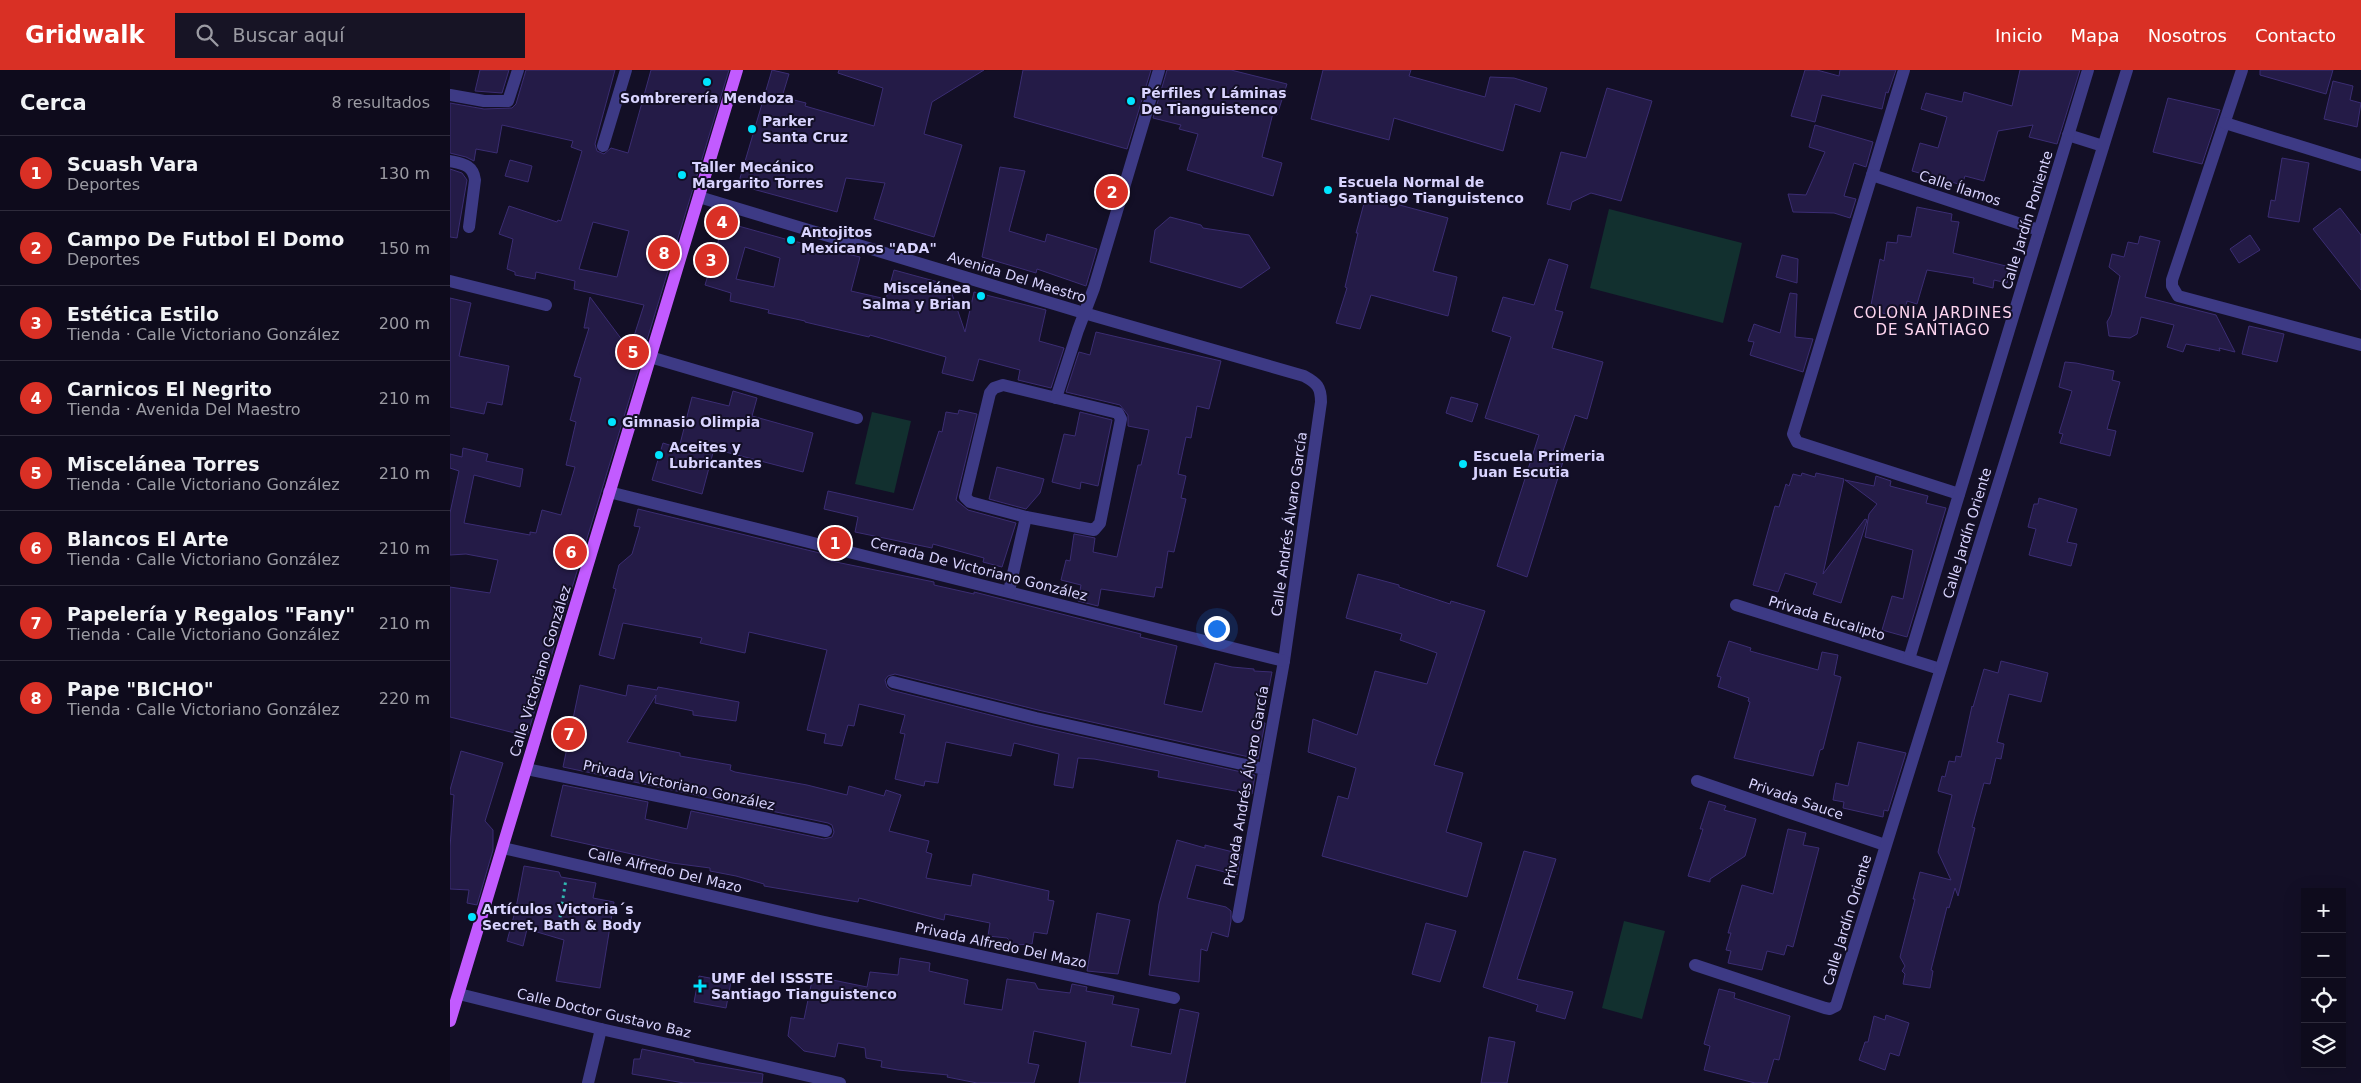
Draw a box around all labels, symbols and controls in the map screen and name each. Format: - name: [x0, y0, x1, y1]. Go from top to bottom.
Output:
- search box: [175, 13, 525, 58]
- text: Gridwalk: [25, 21, 145, 49]
- icon: search: [193, 21, 221, 49]
- text: Buscar aquí: [233, 24, 344, 46]
- text: Inicio: [1995, 25, 2043, 46]
- text: Mapa: [2071, 25, 2120, 46]
- text: Nosotros: [2148, 25, 2227, 46]
- text: Contacto: [2255, 25, 2336, 46]
- marker: Sombrerería Mendoza: [701, 76, 713, 88]
- place label: Pérfiles Y Láminas De Tianguistenco: [1141, 85, 1287, 117]
- place label: Sombrerería Mendoza: [620, 90, 794, 106]
- text: Cerca: [20, 91, 87, 115]
- text: 8 resultados: [331, 93, 430, 112]
- marker: Pérfiles Y Láminas De Tianguistenco: [1125, 95, 1137, 107]
- place label: Parker Santa Cruz: [762, 113, 848, 145]
- marker: Parker Santa Cruz: [746, 123, 758, 135]
- street label: Calle Jardín Poniente: [1998, 149, 2056, 291]
- text: Scuash Vara: [67, 153, 198, 175]
- place label: Taller Mecánico Margarito Torres: [692, 159, 824, 191]
- text: 1: [30, 164, 42, 183]
- text: 130 m: [379, 164, 430, 183]
- street label: Calle Ílamos: [1917, 167, 2003, 209]
- marker: Taller Mecánico Margarito Torres: [676, 169, 688, 181]
- pin: 2: [1096, 173, 1128, 211]
- place label: Escuela Normal de Santiago Tianguistenco: [1338, 174, 1524, 206]
- text: Deportes: [67, 175, 140, 194]
- marker: Escuela Normal de Santiago Tianguistenco: [1322, 184, 1334, 196]
- pin: 4: [706, 203, 738, 241]
- place label: Antojitos Mexicanos "ADA": [801, 224, 937, 256]
- text: Campo De Futbol El Domo: [67, 228, 344, 250]
- pin: 8: [648, 234, 680, 272]
- marker: Antojitos Mexicanos "ADA": [785, 234, 797, 246]
- text: 2: [30, 239, 42, 258]
- text: 150 m: [379, 239, 430, 258]
- pin: 3: [695, 241, 727, 279]
- street label: Avenida Del Maestro: [946, 248, 1088, 306]
- text: Deportes: [67, 250, 140, 269]
- place label: Miscelánea Salma y Brian: [862, 280, 971, 312]
- marker: Miscelánea Salma y Brian: [975, 290, 987, 302]
- text: Estética Estilo: [67, 303, 219, 325]
- district label: COLONIA JARDINES DE SANTIAGO: [1853, 304, 2013, 339]
- text: 3: [30, 314, 42, 333]
- text: 200 m: [379, 314, 430, 333]
- text: Tienda · Calle Victoriano González: [67, 325, 340, 344]
- pin: 5: [617, 333, 649, 371]
- text: Carnicos El Negrito: [67, 378, 272, 400]
- text: 4: [30, 389, 42, 408]
- text: 210 m: [379, 389, 430, 408]
- text: Tienda · Avenida Del Maestro: [67, 400, 301, 419]
- place label: Gimnasio Olimpia: [622, 414, 760, 430]
- marker: Gimnasio Olimpia: [606, 416, 618, 428]
- street label: Calle Andrés Álvaro García: [1268, 431, 1310, 617]
- place label: Aceites y Lubricantes: [669, 439, 762, 471]
- place label: Escuela Primeria Juan Escutia: [1472, 448, 1605, 480]
- marker: Aceites y Lubricantes: [653, 449, 665, 461]
- text: Miscelánea Torres: [67, 453, 260, 475]
- marker: Escuela Primeria Juan Escutia: [1457, 458, 1469, 470]
- text: 5: [30, 464, 42, 483]
- text: 210 m: [379, 464, 430, 483]
- street label: Calle Jardín Oriente: [1940, 466, 1994, 600]
- text: Tienda · Calle Victoriano González: [67, 475, 340, 494]
- pin: 1: [819, 524, 851, 562]
- text: Blancos El Arte: [67, 528, 229, 550]
- pin: 6: [555, 533, 587, 571]
- street label: Cerrada De Victoriano González: [869, 534, 1089, 604]
- text: 6: [30, 539, 42, 558]
- text: 210 m: [379, 539, 430, 558]
- text: Tienda · Calle Victoriano González: [67, 550, 340, 569]
- street label: Calle Victoriano González: [506, 583, 574, 759]
- street label: Privada Eucalipto: [1767, 593, 1887, 643]
- text: Papelería y Regalos "Fany": [67, 603, 355, 625]
- text: 7: [30, 614, 42, 633]
- text: 210 m: [379, 614, 430, 633]
- your location: [1204, 616, 1230, 642]
- text: Tienda · Calle Victoriano González: [67, 625, 340, 644]
- text: Pape "BICHO": [67, 678, 214, 700]
- street label: Privada Andrés Álvaro García: [1220, 684, 1272, 888]
- text: 8: [30, 689, 42, 708]
- text: 220 m: [379, 689, 430, 708]
- text: Tienda · Calle Victoriano González: [67, 700, 340, 719]
- pin: 7: [553, 715, 585, 753]
- street label: Privada Victoriano González: [582, 757, 776, 813]
- street label: Privada Sauce: [1746, 775, 1846, 823]
- street label: Calle Alfredo Del Mazo: [586, 844, 744, 896]
- street label: Calle Jardín Oriente: [1820, 853, 1874, 987]
- map controls: [2301, 888, 2346, 1068]
- button: +: [2301, 888, 2346, 933]
- place label: Artículos Victoria´s Secret, Bath & Body: [482, 901, 641, 933]
- marker: Artículos Victoria´s Secret, Bath & Body: [466, 911, 478, 923]
- street label: Privada Alfredo Del Mazo: [914, 919, 1088, 971]
- button: −: [2301, 933, 2346, 978]
- place label: UMF del ISSSTE Santiago Tianguistenco: [711, 970, 897, 1002]
- button: locate: [2301, 978, 2346, 1023]
- marker: UMF del ISSSTE Santiago Tianguistenco: [693, 979, 707, 993]
- street label: Calle Doctor Gustavo Baz: [515, 985, 693, 1041]
- button: layers: [2301, 1023, 2346, 1068]

